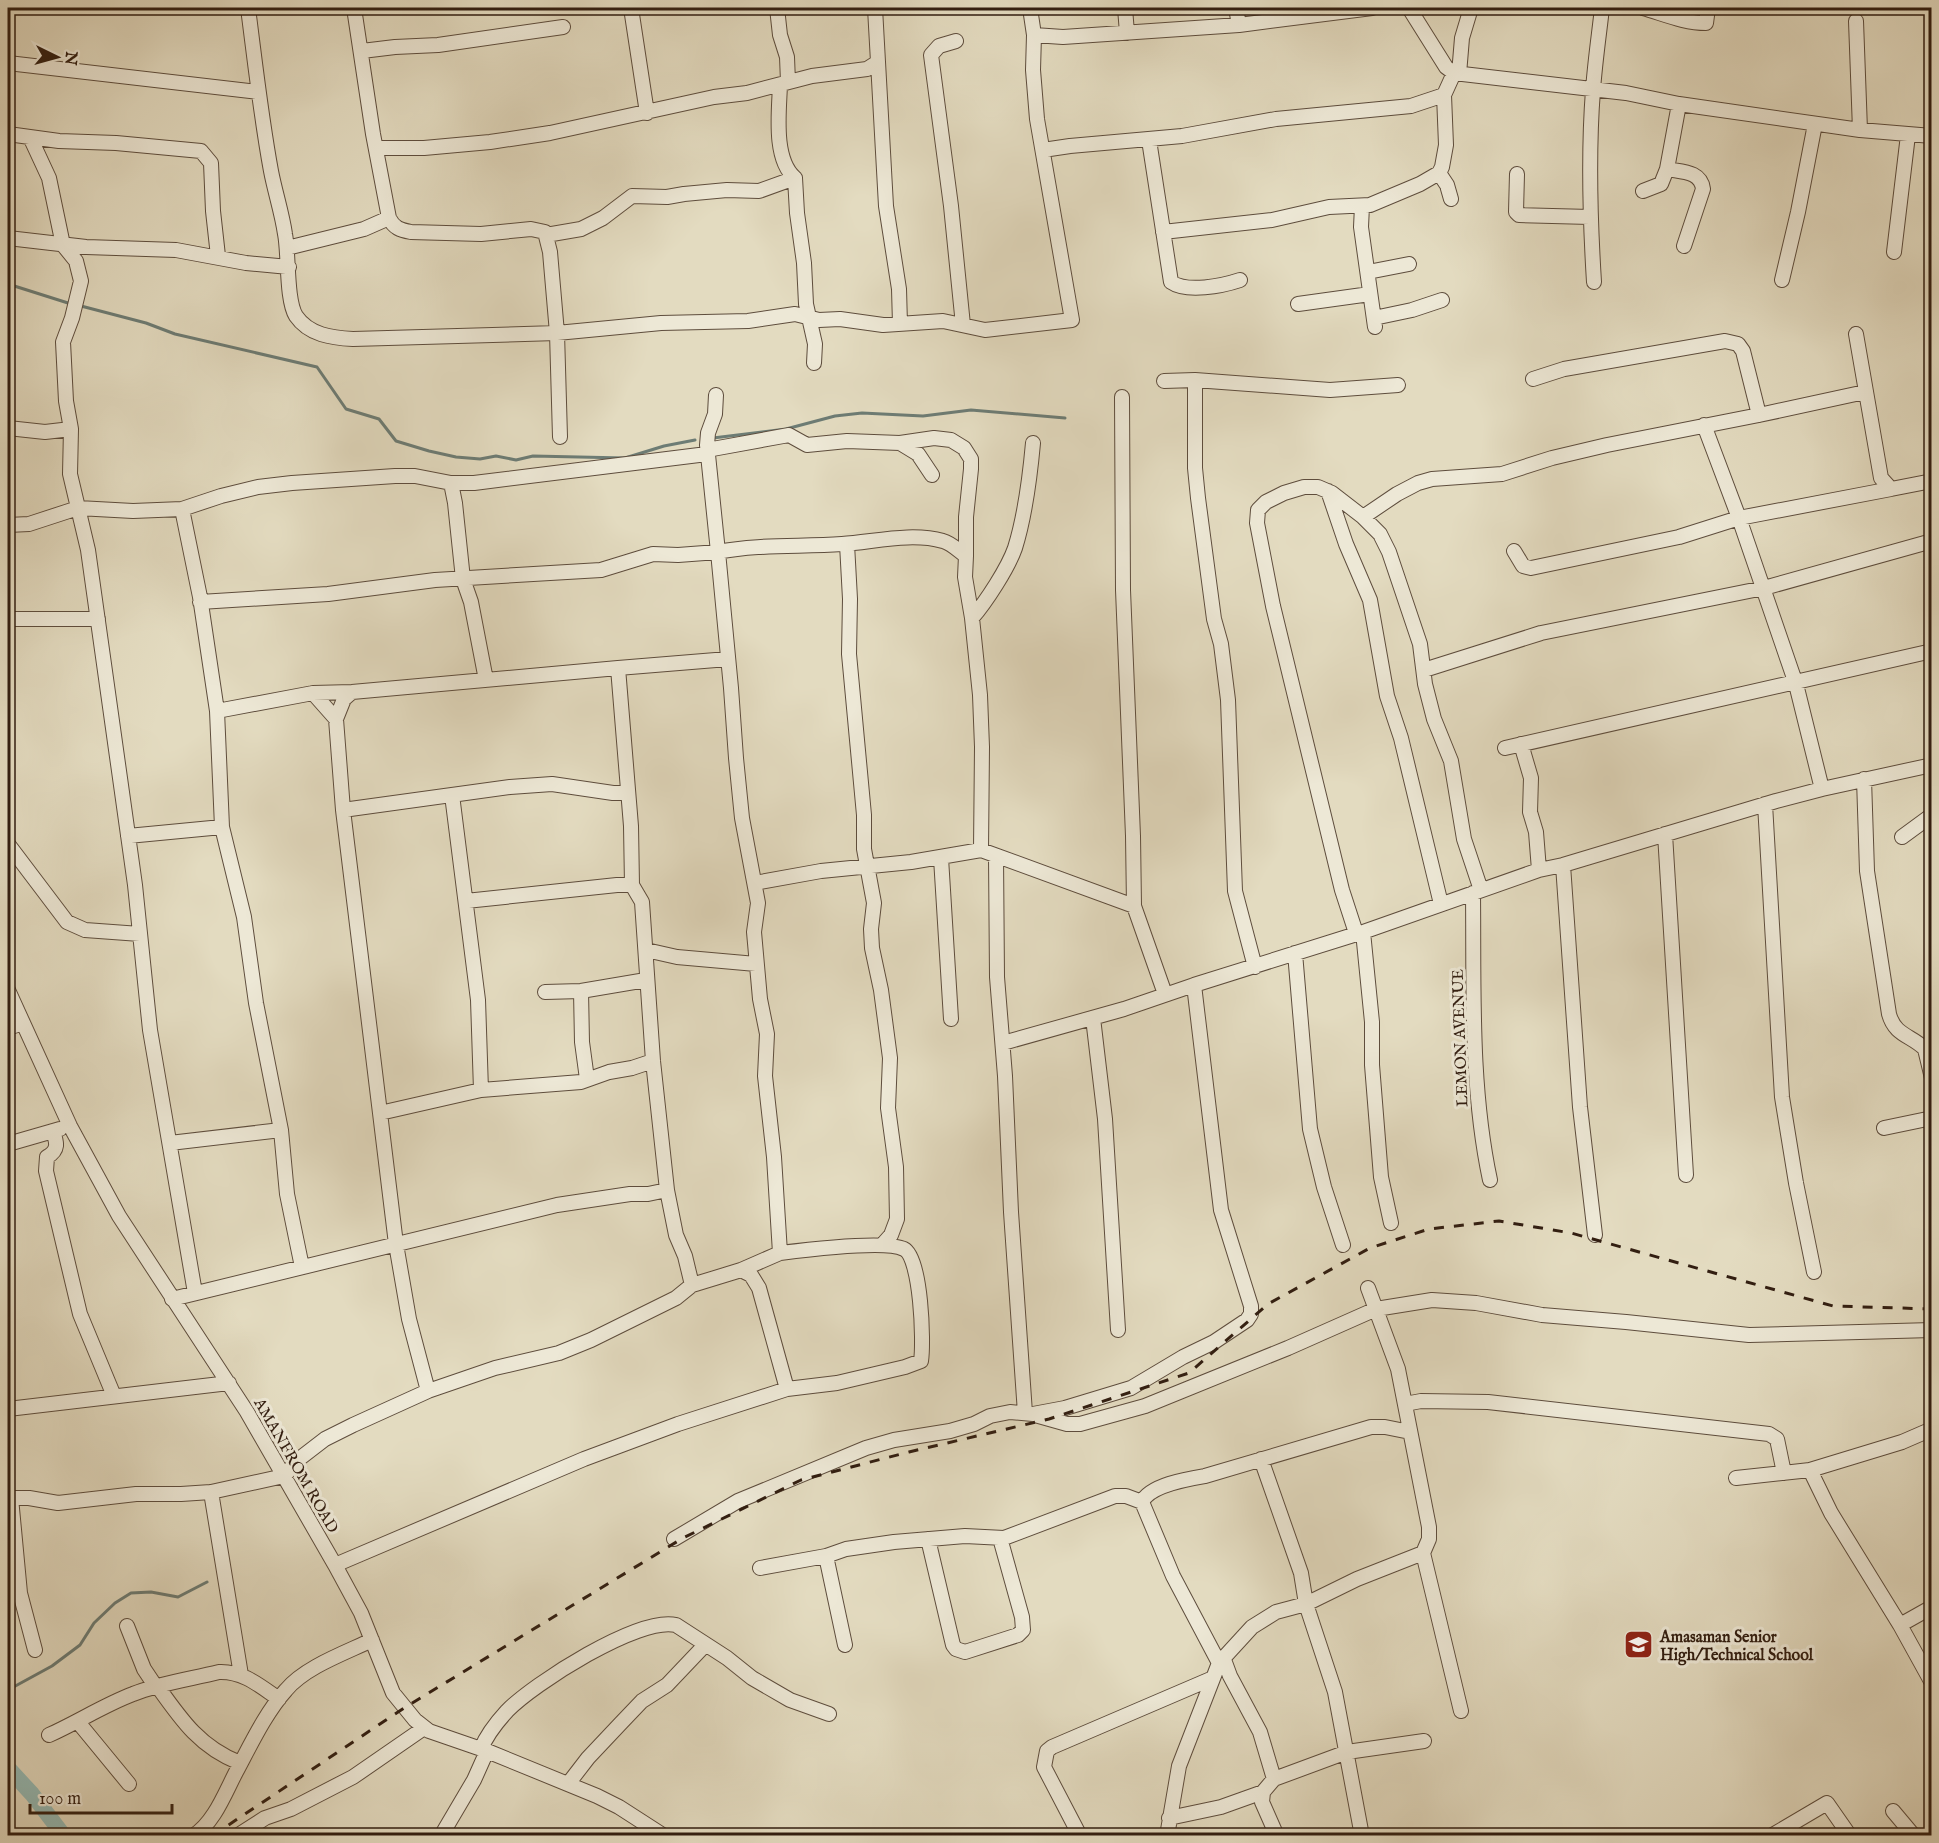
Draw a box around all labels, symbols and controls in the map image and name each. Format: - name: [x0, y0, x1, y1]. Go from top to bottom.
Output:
- north arrow: [27, 27, 87, 87]
- text: N: [59, 49, 81, 66]
- street label: LEMON AVENUE: [1449, 969, 1473, 1107]
- street label: AMANFROM ROAD: [248, 1394, 342, 1537]
- place label: Amasaman Senior High/Technical School: [1659, 1628, 1814, 1666]
- school or university icon: Amasaman Senior High/Technical School: [1623, 1629, 1655, 1661]
- scale bar: [30, 1777, 172, 1815]
- text: 100 m: [39, 1788, 81, 1811]

